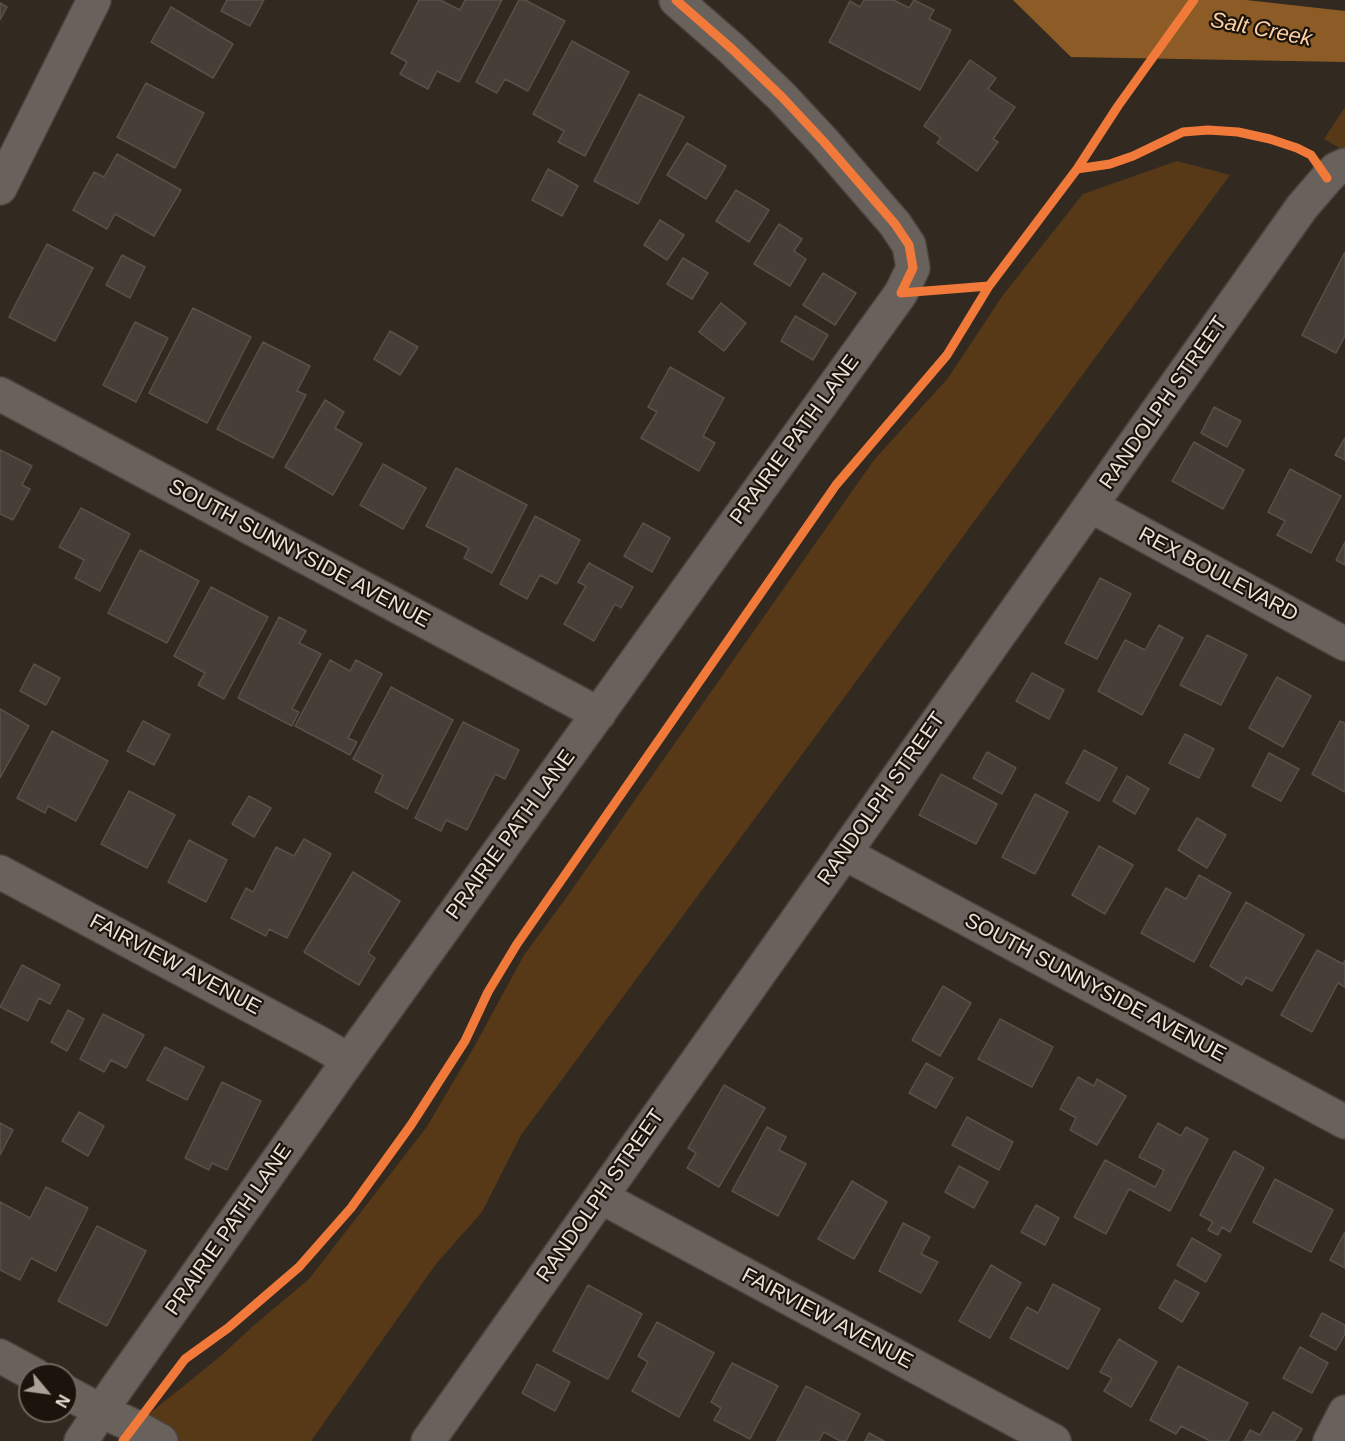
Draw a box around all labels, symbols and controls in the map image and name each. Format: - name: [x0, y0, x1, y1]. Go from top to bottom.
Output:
- water label: Salt Creek: [1208, 7, 1314, 53]
- street label: RANDOLPH STREET: [1095, 312, 1233, 494]
- street label: PRAIRIE PATH LANE: [725, 350, 865, 530]
- street label: SOUTH SUNNYSIDE AVENUE: [164, 474, 434, 634]
- street label: REX BOULEVARD: [1134, 522, 1302, 628]
- street label: RANDOLPH STREET: [813, 708, 951, 890]
- street label: PRAIRIE PATH LANE: [441, 745, 581, 925]
- street label: SOUTH SUNNYSIDE AVENUE: [960, 908, 1230, 1068]
- street label: FAIRVIEW AVENUE: [85, 909, 265, 1021]
- street label: RANDOLPH STREET: [532, 1105, 670, 1287]
- street label: PRAIRIE PATH LANE: [160, 1139, 298, 1321]
- street label: FAIRVIEW AVENUE: [737, 1263, 917, 1375]
- north arrow: [18, 1363, 78, 1423]
- text: N: [52, 1392, 73, 1410]

